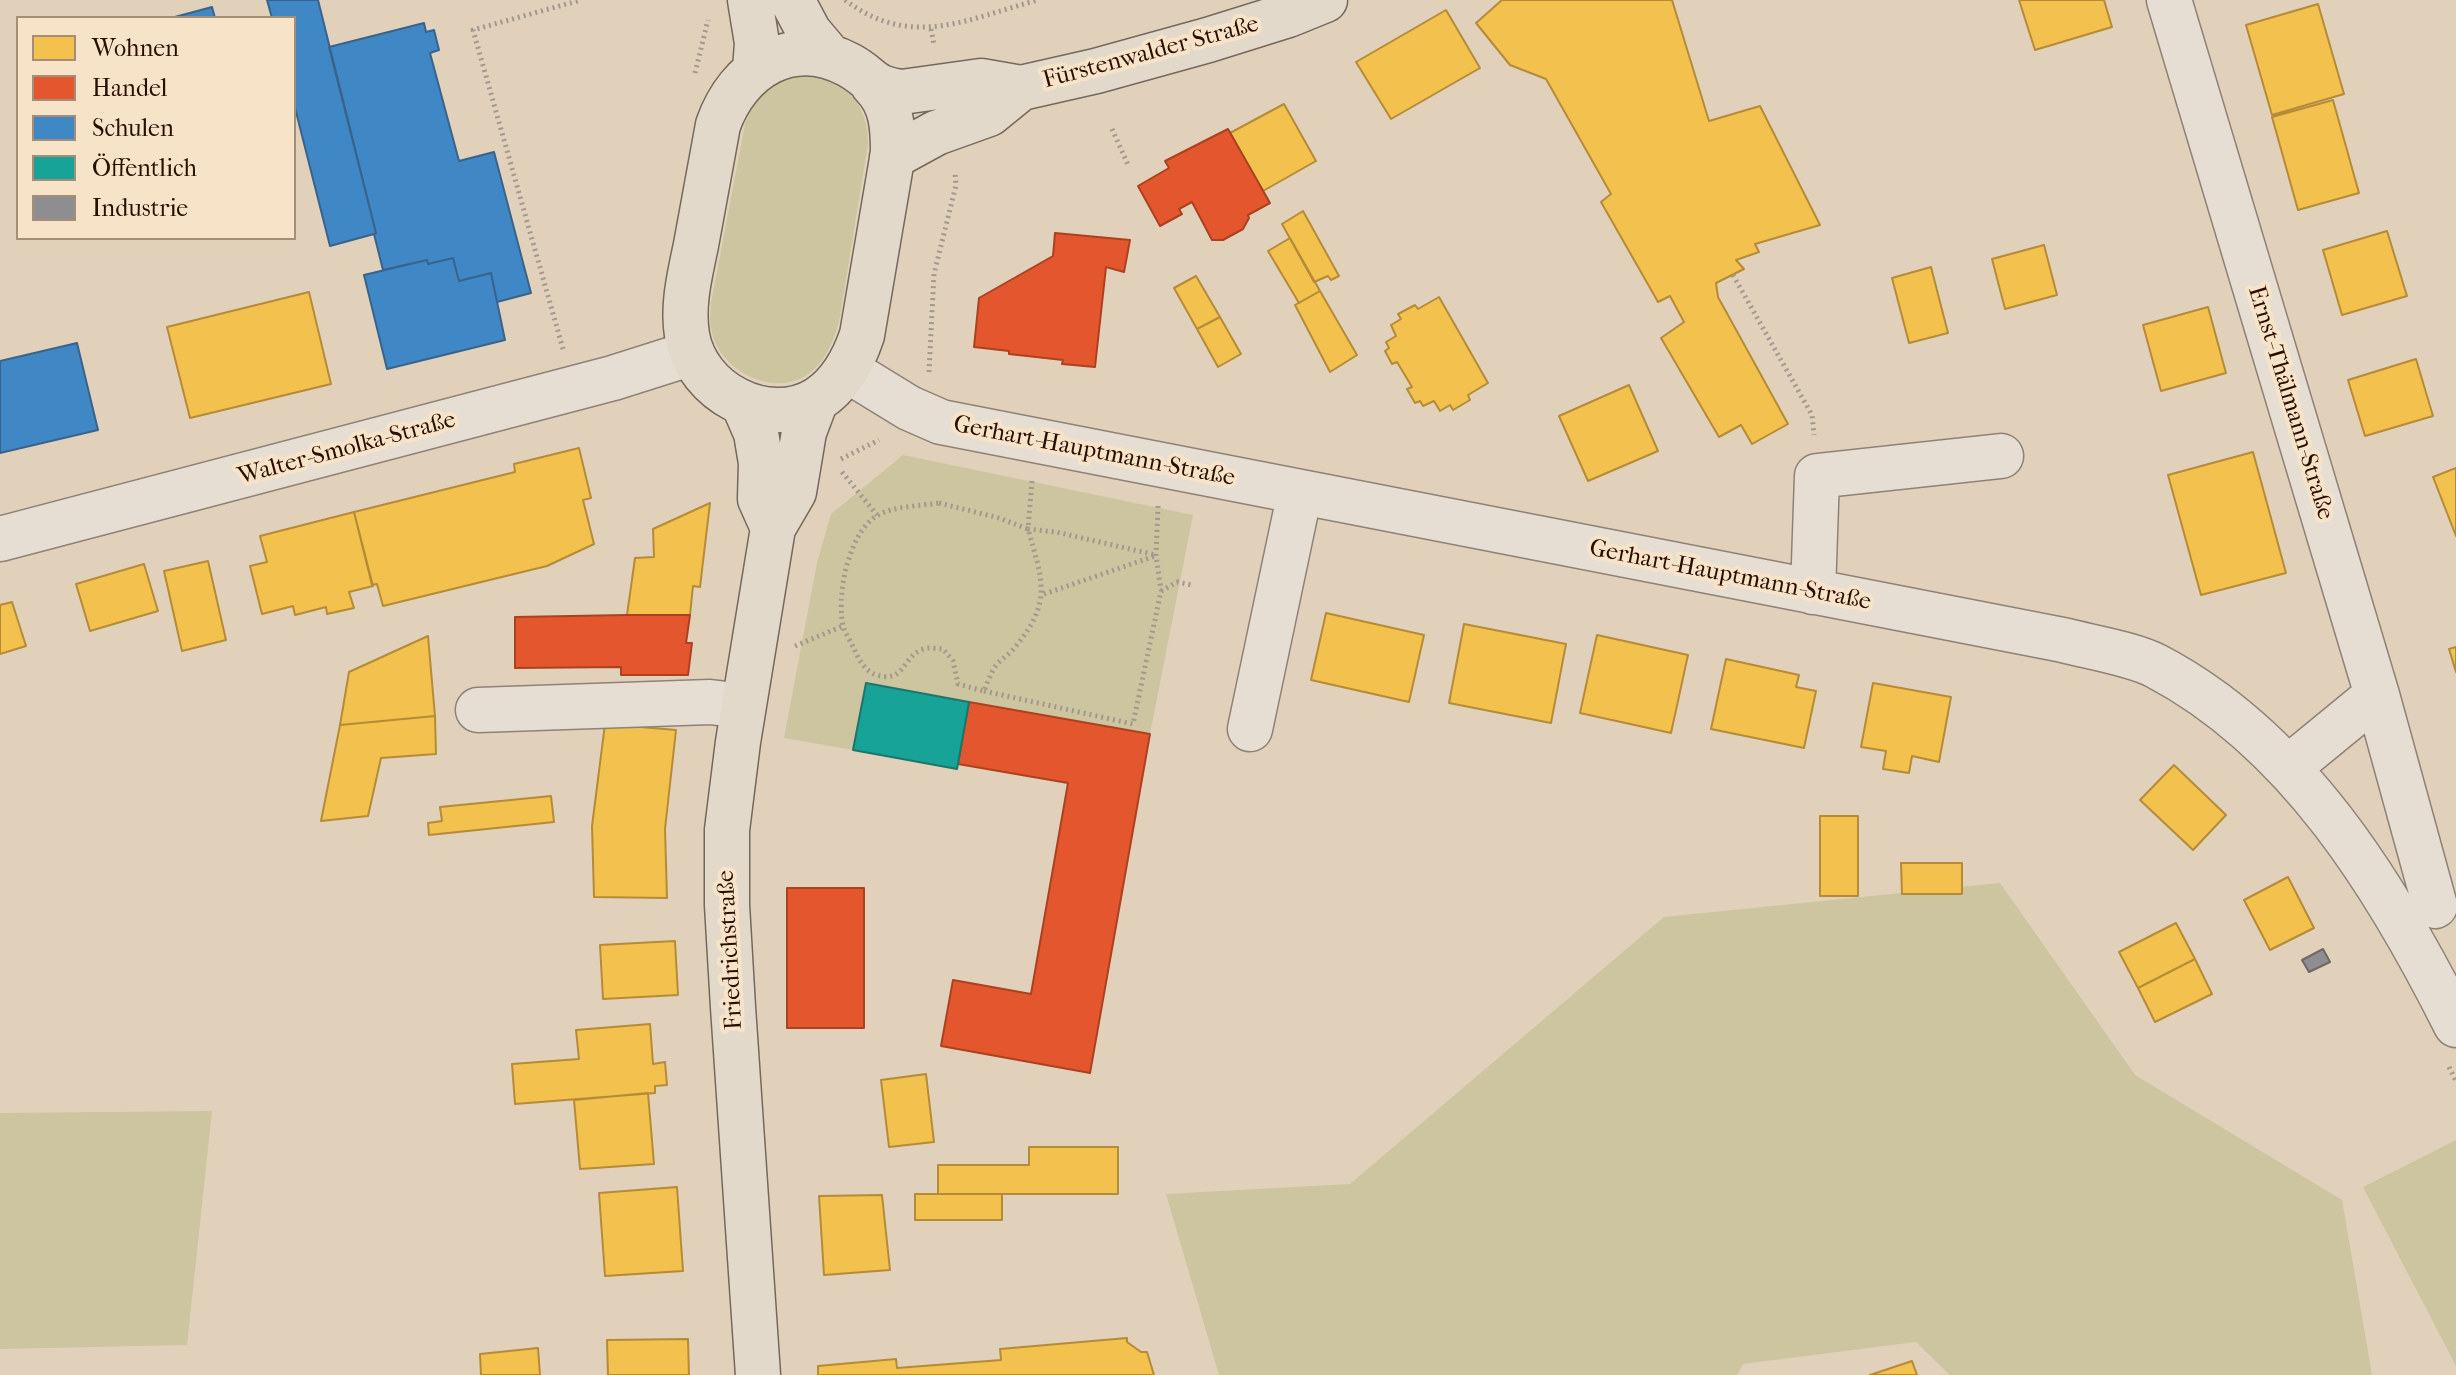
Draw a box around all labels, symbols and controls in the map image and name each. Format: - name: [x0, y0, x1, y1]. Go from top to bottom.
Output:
- street label: Fürstenwalder Straße: [1040, 10, 1262, 96]
- legend: [16, 16, 296, 240]
- text: Wohnen: [92, 34, 179, 62]
- text: Handel: [92, 74, 167, 102]
- text: Schulen: [92, 114, 174, 142]
- text: Öffentlich: [92, 154, 197, 182]
- text: Industrie: [92, 194, 188, 222]
- street label: Ernst-Thälmann-Straße: [2241, 283, 2339, 523]
- street label: Walter-Smolka-Straße: [235, 406, 459, 492]
- street label: Gerhart-Hauptmann-Straße: [951, 411, 1237, 493]
- street label: Gerhart-Hauptmann-Straße: [1587, 535, 1873, 617]
- street label: Friedrichstraße: [712, 869, 750, 1031]

